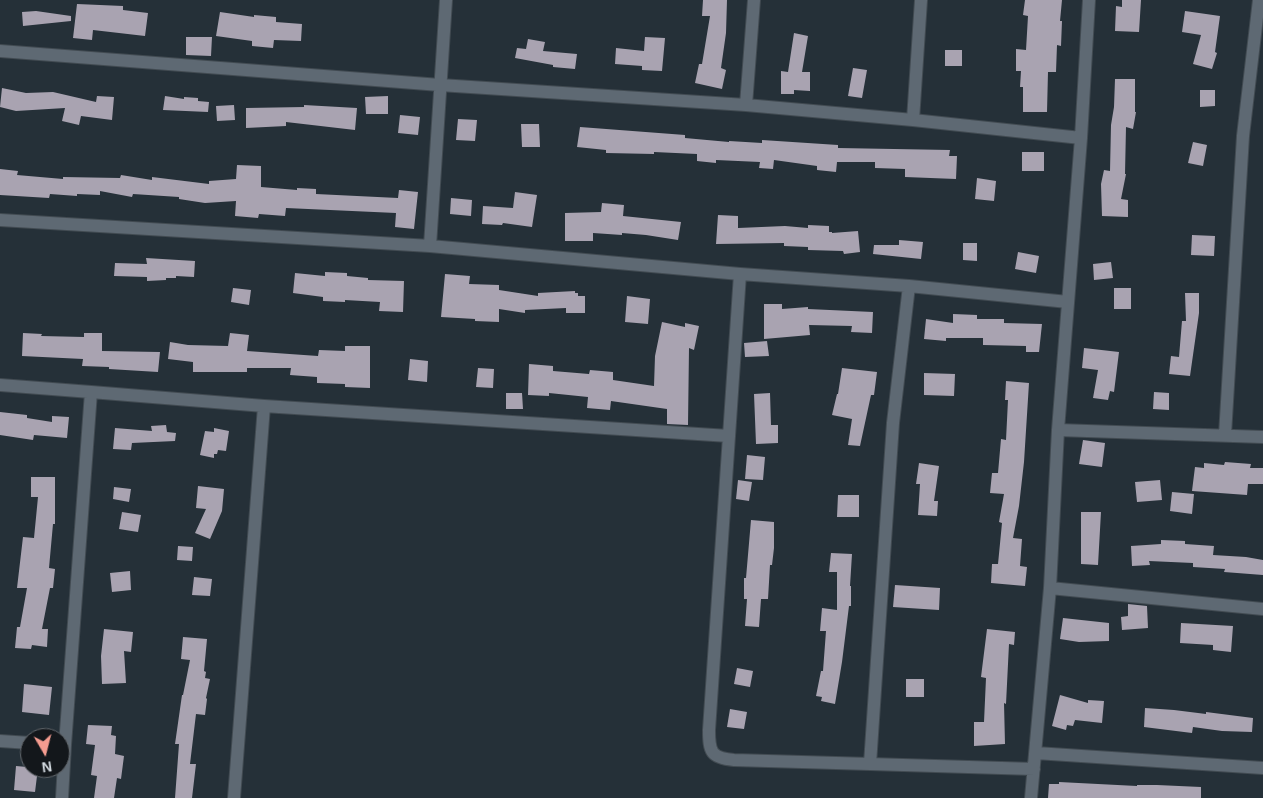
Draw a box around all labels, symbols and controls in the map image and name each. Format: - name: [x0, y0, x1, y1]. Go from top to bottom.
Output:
- north arrow: [20, 728, 70, 778]
- text: N: [41, 758, 53, 775]

